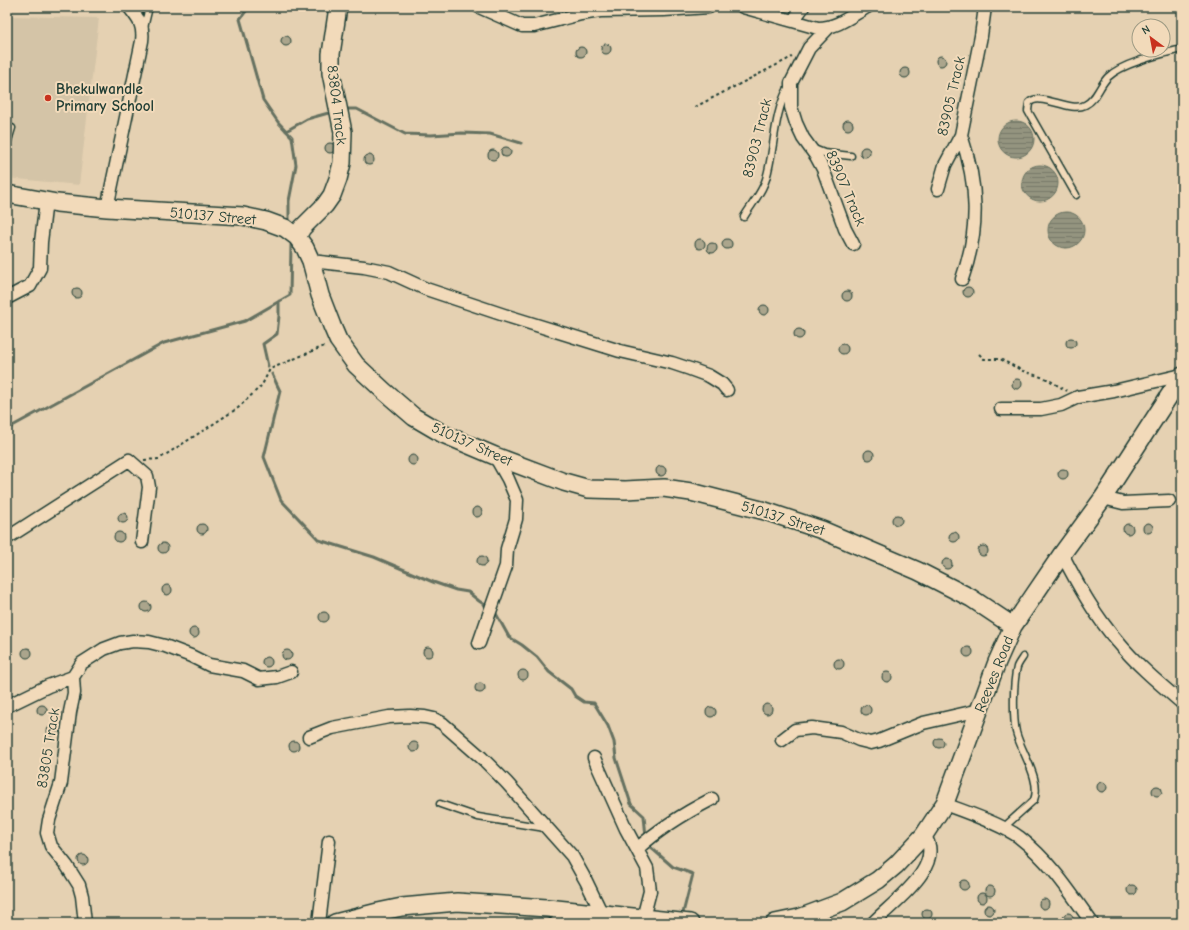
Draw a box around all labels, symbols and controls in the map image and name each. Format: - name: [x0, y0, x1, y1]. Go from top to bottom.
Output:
- north arrow: [1131, 18, 1171, 58]
- text: N: [1139, 23, 1152, 37]
- street label: 83905 Track: [933, 54, 969, 138]
- street label: 83804 Track: [323, 64, 351, 147]
- place label: Bhekulwandle Primary School: [56, 80, 154, 115]
- marker: Bhekulwandle Primary School: [43, 93, 53, 103]
- street label: 83903 Track: [738, 96, 776, 179]
- street label: 83907 Track: [822, 148, 870, 229]
- street label: 510137 Street: [169, 203, 258, 229]
- street label: 510137 Street: [429, 418, 516, 470]
- street label: 510137 Street: [739, 497, 828, 539]
- street label: Reeves Road: [970, 633, 1018, 715]
- street label: 83805 Track: [33, 706, 63, 789]

